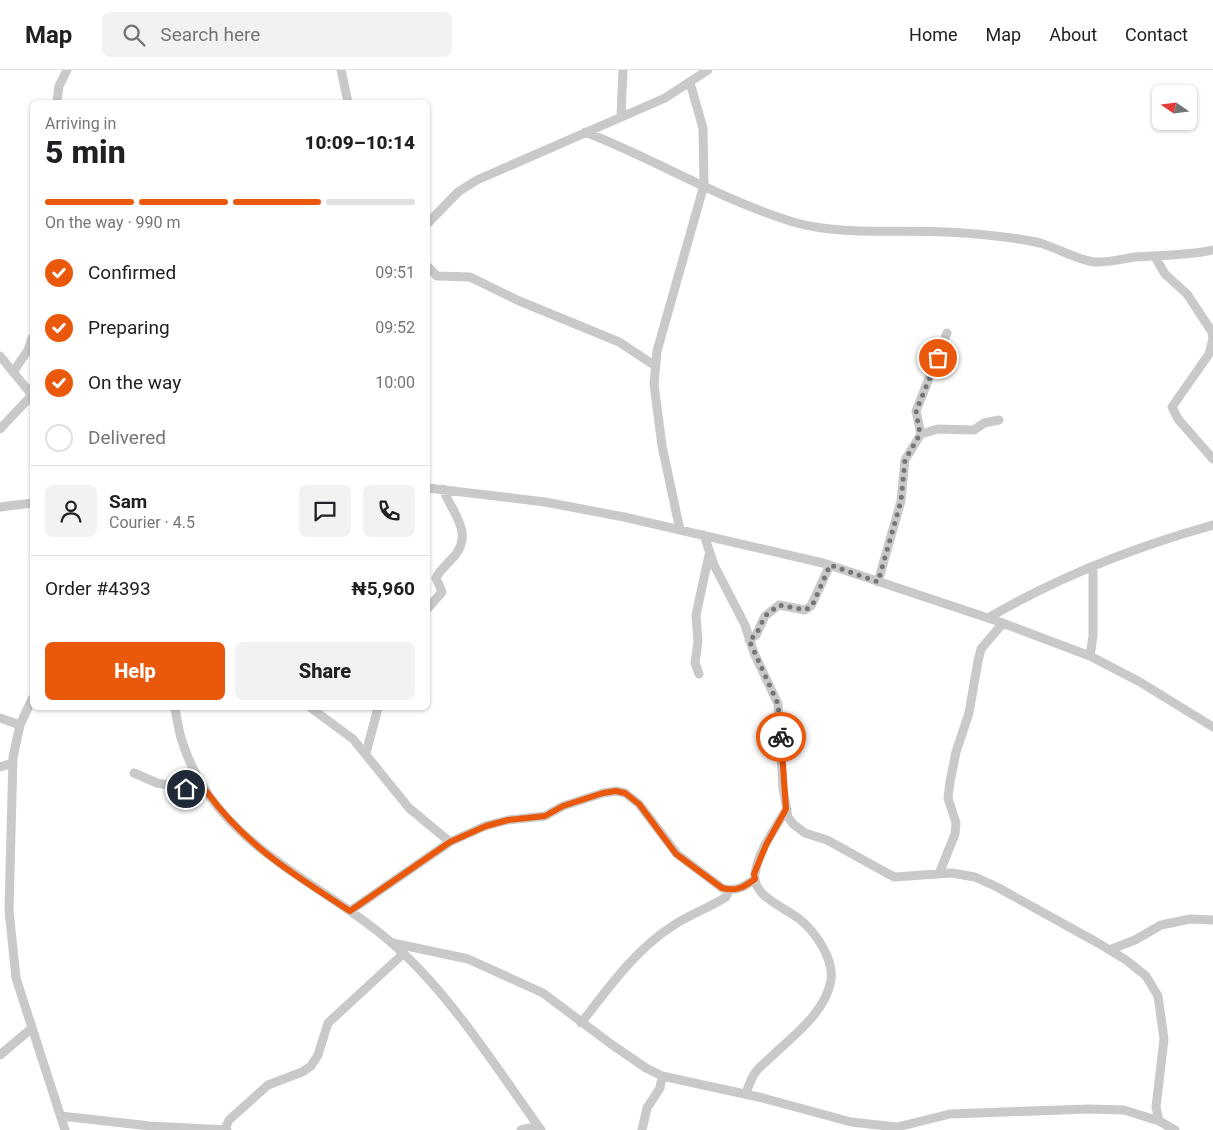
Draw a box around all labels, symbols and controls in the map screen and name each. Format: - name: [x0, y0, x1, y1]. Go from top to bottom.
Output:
- search box: [102, 12, 452, 57]
- text: Map: [25, 21, 72, 49]
- icon: search: [120, 21, 148, 49]
- text: Search here: [160, 23, 260, 46]
- text: Home: [909, 24, 958, 45]
- text: Map: [986, 24, 1021, 45]
- text: About: [1049, 24, 1097, 45]
- text: Contact: [1125, 24, 1188, 45]
- north arrow: [1152, 85, 1198, 130]
- map controls: [1152, 85, 1197, 130]
- text: Arriving in: [45, 114, 116, 133]
- text: 10:09–10:14: [304, 131, 415, 154]
- text: 5 min: [45, 133, 126, 171]
- text: On the way · 990 m: [45, 213, 181, 232]
- icon: check: [45, 259, 73, 287]
- text: Confirmed: [88, 261, 176, 284]
- text: 09:51: [375, 263, 415, 282]
- icon: check: [45, 314, 73, 342]
- text: Preparing: [88, 316, 170, 339]
- text: 09:52: [375, 318, 415, 337]
- pin: [917, 337, 959, 379]
- icon: bag: [924, 344, 952, 372]
- icon: check: [45, 369, 73, 397]
- text: On the way: [88, 371, 181, 394]
- text: 10:00: [375, 373, 415, 392]
- text: Delivered: [88, 426, 166, 449]
- button: person: [45, 485, 97, 537]
- button: chat: [299, 485, 351, 537]
- button: phone: [363, 485, 415, 537]
- text: Sam: [109, 490, 147, 513]
- text: Courier · 4.5: [109, 513, 195, 532]
- text: Order #4393: [45, 577, 151, 600]
- text: ₦5,960: [351, 577, 415, 600]
- button: Help: [45, 642, 225, 700]
- button: Share: [235, 642, 415, 700]
- courier: [756, 712, 806, 762]
- icon: bike: [767, 723, 795, 751]
- pin: [165, 768, 207, 810]
- icon: home: [172, 775, 200, 803]

